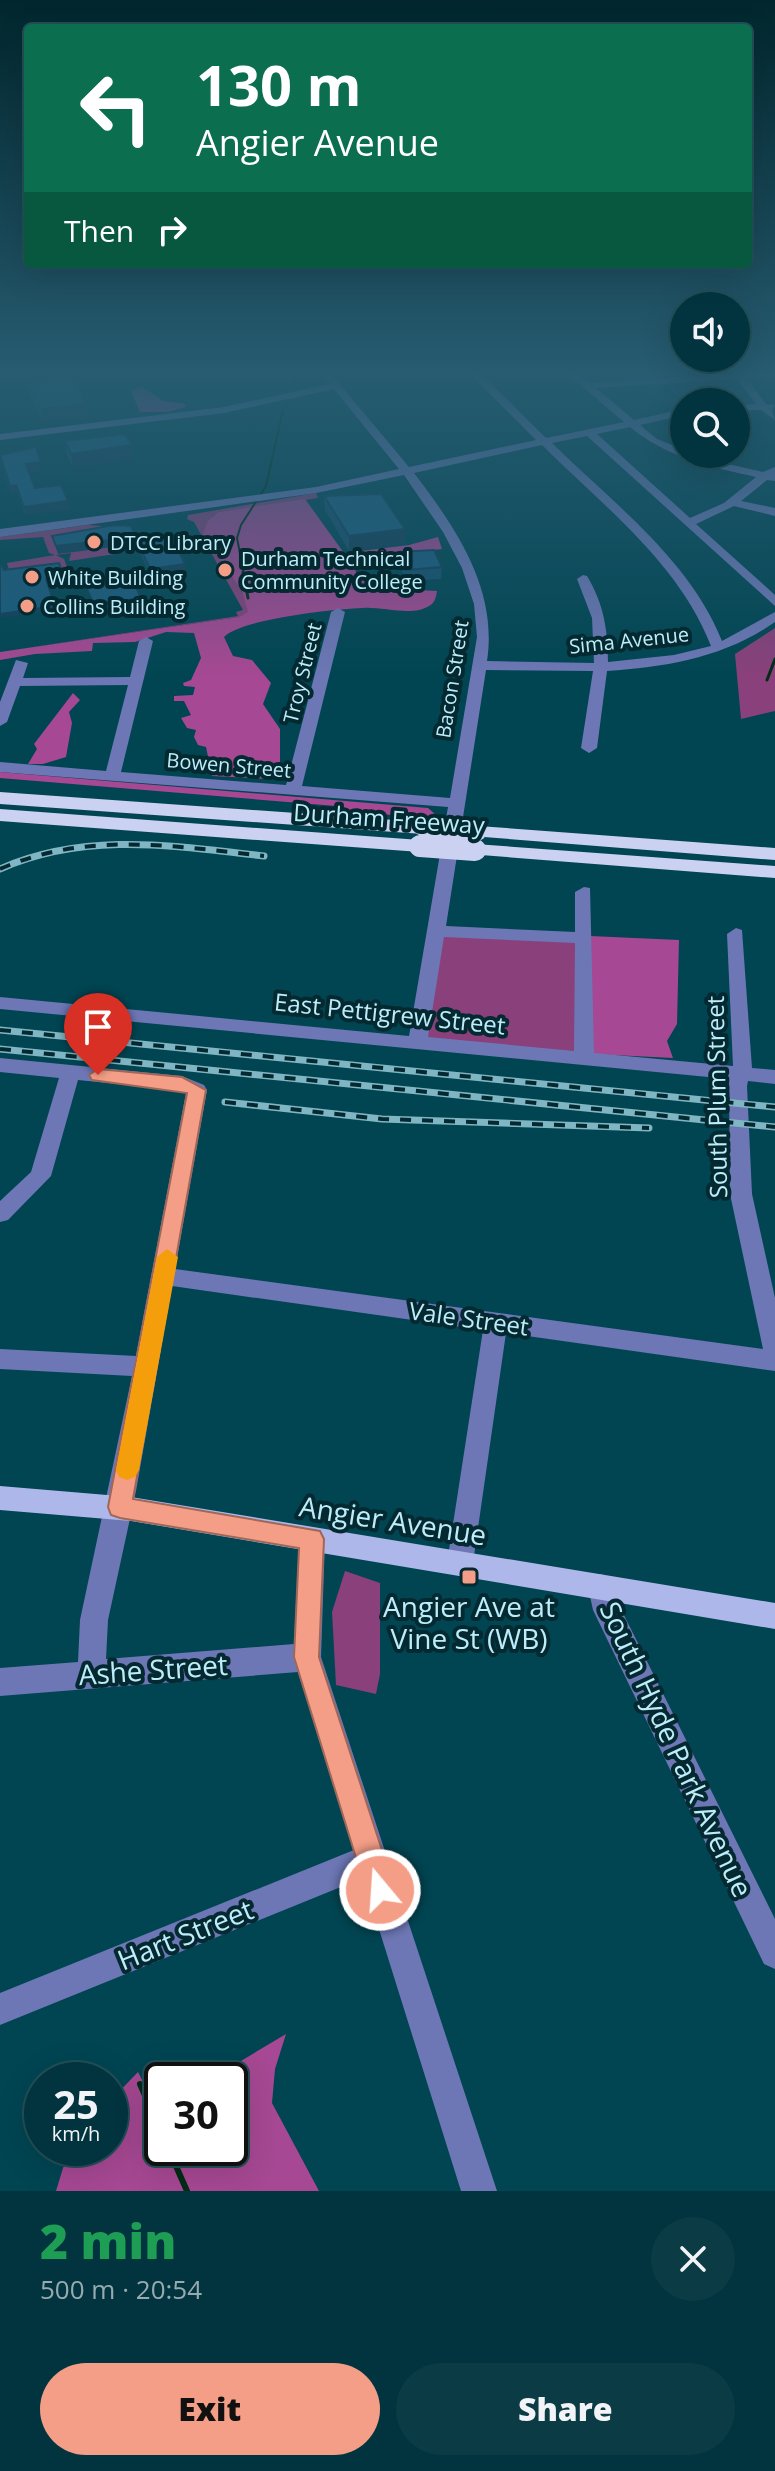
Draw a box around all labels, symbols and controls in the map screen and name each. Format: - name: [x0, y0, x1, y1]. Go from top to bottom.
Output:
- text: 130 m: [196, 46, 362, 122]
- icon: left: [64, 56, 168, 160]
- text: Angier Avenue: [196, 118, 439, 167]
- icon: right: [150, 208, 194, 252]
- text: Then: [64, 210, 134, 251]
- map controls: [670, 292, 750, 468]
- button: sound: [670, 292, 750, 372]
- button: search: [670, 388, 750, 468]
- place label: DTCC Library: [110, 529, 232, 556]
- marker: DTCC Library: [85, 533, 103, 551]
- place label: Durham Technical Community College: [241, 545, 423, 595]
- marker: Durham Technical Community College: [216, 561, 234, 579]
- place label: White Building: [48, 564, 183, 591]
- marker: White Building: [23, 568, 41, 586]
- place label: Collins Building: [43, 593, 186, 620]
- marker: Collins Building: [18, 597, 36, 615]
- street label: Bacon Street: [429, 618, 475, 740]
- street label: Troy Street: [277, 620, 327, 726]
- street label: Sima Avenue: [568, 620, 690, 660]
- street label: Bowen Street: [166, 746, 292, 784]
- street label: Durham Freeway: [292, 795, 487, 841]
- street label: East Pettigrew Street: [273, 984, 507, 1042]
- pin: [64, 993, 132, 1075]
- street label: South Plum Street: [698, 995, 734, 1199]
- icon: arrive: [76, 1005, 120, 1049]
- street label: Vale Street: [407, 1293, 531, 1343]
- street label: Angier Avenue: [297, 1486, 489, 1554]
- marker: Angier Ave at Vine St (WB): [460, 1568, 478, 1586]
- place label: Angier Ave at Vine St (WB): [383, 1587, 555, 1657]
- street label: South Hyde Park Avenue: [592, 1595, 762, 1903]
- street label: Ashe Street: [77, 1645, 229, 1693]
- position arrow: [338, 1848, 422, 1932]
- street label: Hart Street: [112, 1890, 258, 1978]
- speed limit sign: 30: [144, 2062, 248, 2166]
- text: 25: [53, 2076, 99, 2131]
- text: km/h: [52, 2120, 100, 2147]
- text: 2 min: [40, 2208, 176, 2273]
- button: close: [651, 2217, 735, 2301]
- text: 500 m · 20:54: [40, 2271, 202, 2307]
- button: Exit: [40, 2363, 380, 2455]
- button: Share: [396, 2363, 735, 2455]

